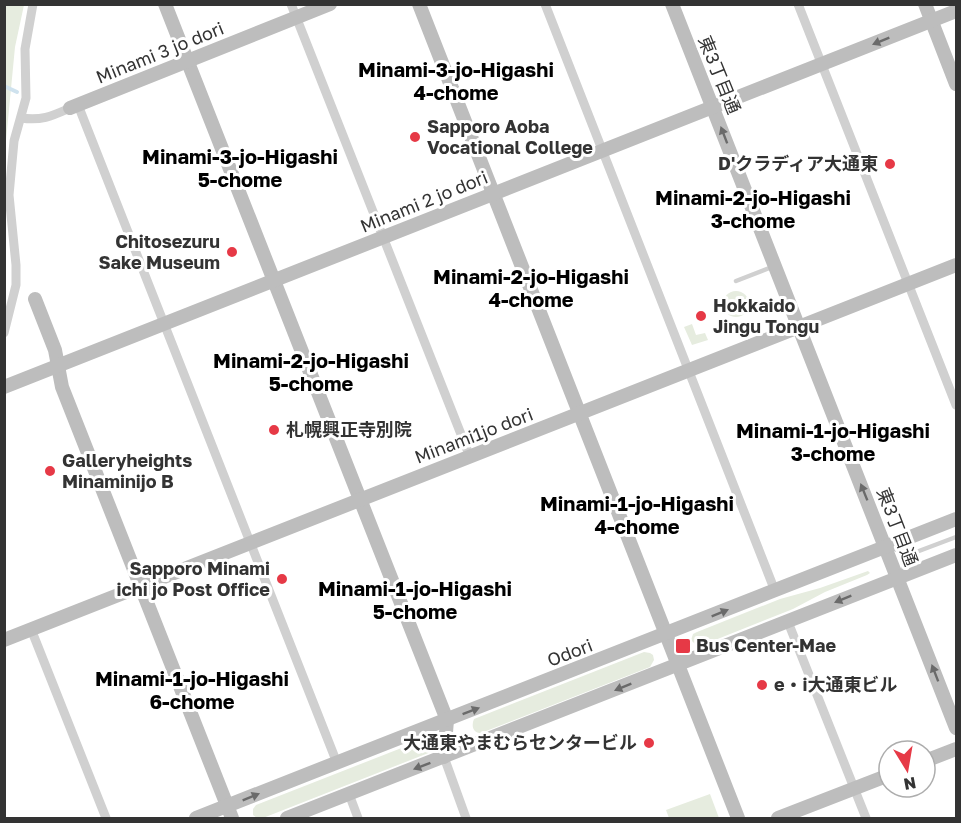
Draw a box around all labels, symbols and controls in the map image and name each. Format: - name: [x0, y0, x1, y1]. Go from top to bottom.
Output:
- street label: Minami 3 jo dori: [93, 16, 227, 88]
- street label: 東3丁目通: [694, 32, 746, 117]
- one-way arrow: [872, 36, 890, 46]
- district label: Minami-3-jo-Higashi 4-chome: [358, 57, 554, 104]
- place label: Sapporo Aoba Vocational College: [427, 115, 593, 158]
- one-way arrow: [719, 126, 728, 144]
- marker: Sapporo Aoba Vocational College: [408, 130, 422, 144]
- district label: Minami-3-jo-Higashi 5-chome: [142, 144, 338, 191]
- place label: D'クラディア大通東: [718, 152, 878, 174]
- marker: D'クラディア大通東: [883, 157, 897, 171]
- street label: Minami 2 jo dori: [357, 165, 491, 237]
- district label: Minami-2-jo-Higashi 3-chome: [655, 185, 851, 232]
- place label: Chitosezuru Sake Museum: [98, 230, 220, 273]
- marker: Chitosezuru Sake Museum: [225, 245, 239, 259]
- district label: Minami-2-jo-Higashi 4-chome: [433, 264, 629, 311]
- place label: Hokkaido Jingu Tongu: [713, 294, 819, 337]
- marker: Hokkaido Jingu Tongu: [694, 309, 708, 323]
- district label: Minami-2-jo-Higashi 5-chome: [213, 348, 409, 395]
- street label: Minami1jo dori: [411, 402, 536, 468]
- place label: 札幌興正寺別院: [286, 418, 412, 440]
- district label: Minami-1-jo-Higashi 3-chome: [736, 418, 930, 465]
- marker: 札幌興正寺別院: [267, 423, 281, 437]
- place label: Galleryheights Minaminijo B: [62, 449, 192, 492]
- marker: Galleryheights Minaminijo B: [43, 464, 57, 478]
- one-way arrow: [859, 483, 868, 501]
- street label: 東3丁目通: [873, 484, 923, 569]
- district label: Minami-1-jo-Higashi 4-chome: [540, 491, 734, 538]
- place label: Sapporo Minami ichi jo Post Office: [117, 557, 270, 600]
- marker: Sapporo Minami ichi jo Post Office: [275, 572, 289, 586]
- district label: Minami-1-jo-Higashi 5-chome: [318, 576, 512, 623]
- one-way arrow: [834, 595, 852, 605]
- one-way arrow: [712, 608, 730, 618]
- street label: Odori: [544, 633, 596, 671]
- place label: Bus Center-Mae: [696, 634, 836, 656]
- marker: Bus Center-Mae: [674, 637, 692, 655]
- one-way arrow: [930, 664, 940, 682]
- district label: Minami-1-jo-Higashi 6-chome: [95, 666, 289, 713]
- place label: e・i大通東ビル: [774, 673, 898, 695]
- marker: e・i大通東ビル: [755, 678, 769, 692]
- one-way arrow: [614, 682, 632, 692]
- one-way arrow: [462, 705, 480, 715]
- place label: 大通東やまむらセンタービル: [403, 731, 637, 753]
- marker: 大通東やまむらセンタービル: [642, 736, 656, 750]
- north arrow: [877, 739, 937, 799]
- one-way arrow: [413, 761, 431, 771]
- text: N: [902, 773, 918, 795]
- one-way arrow: [242, 792, 260, 802]

